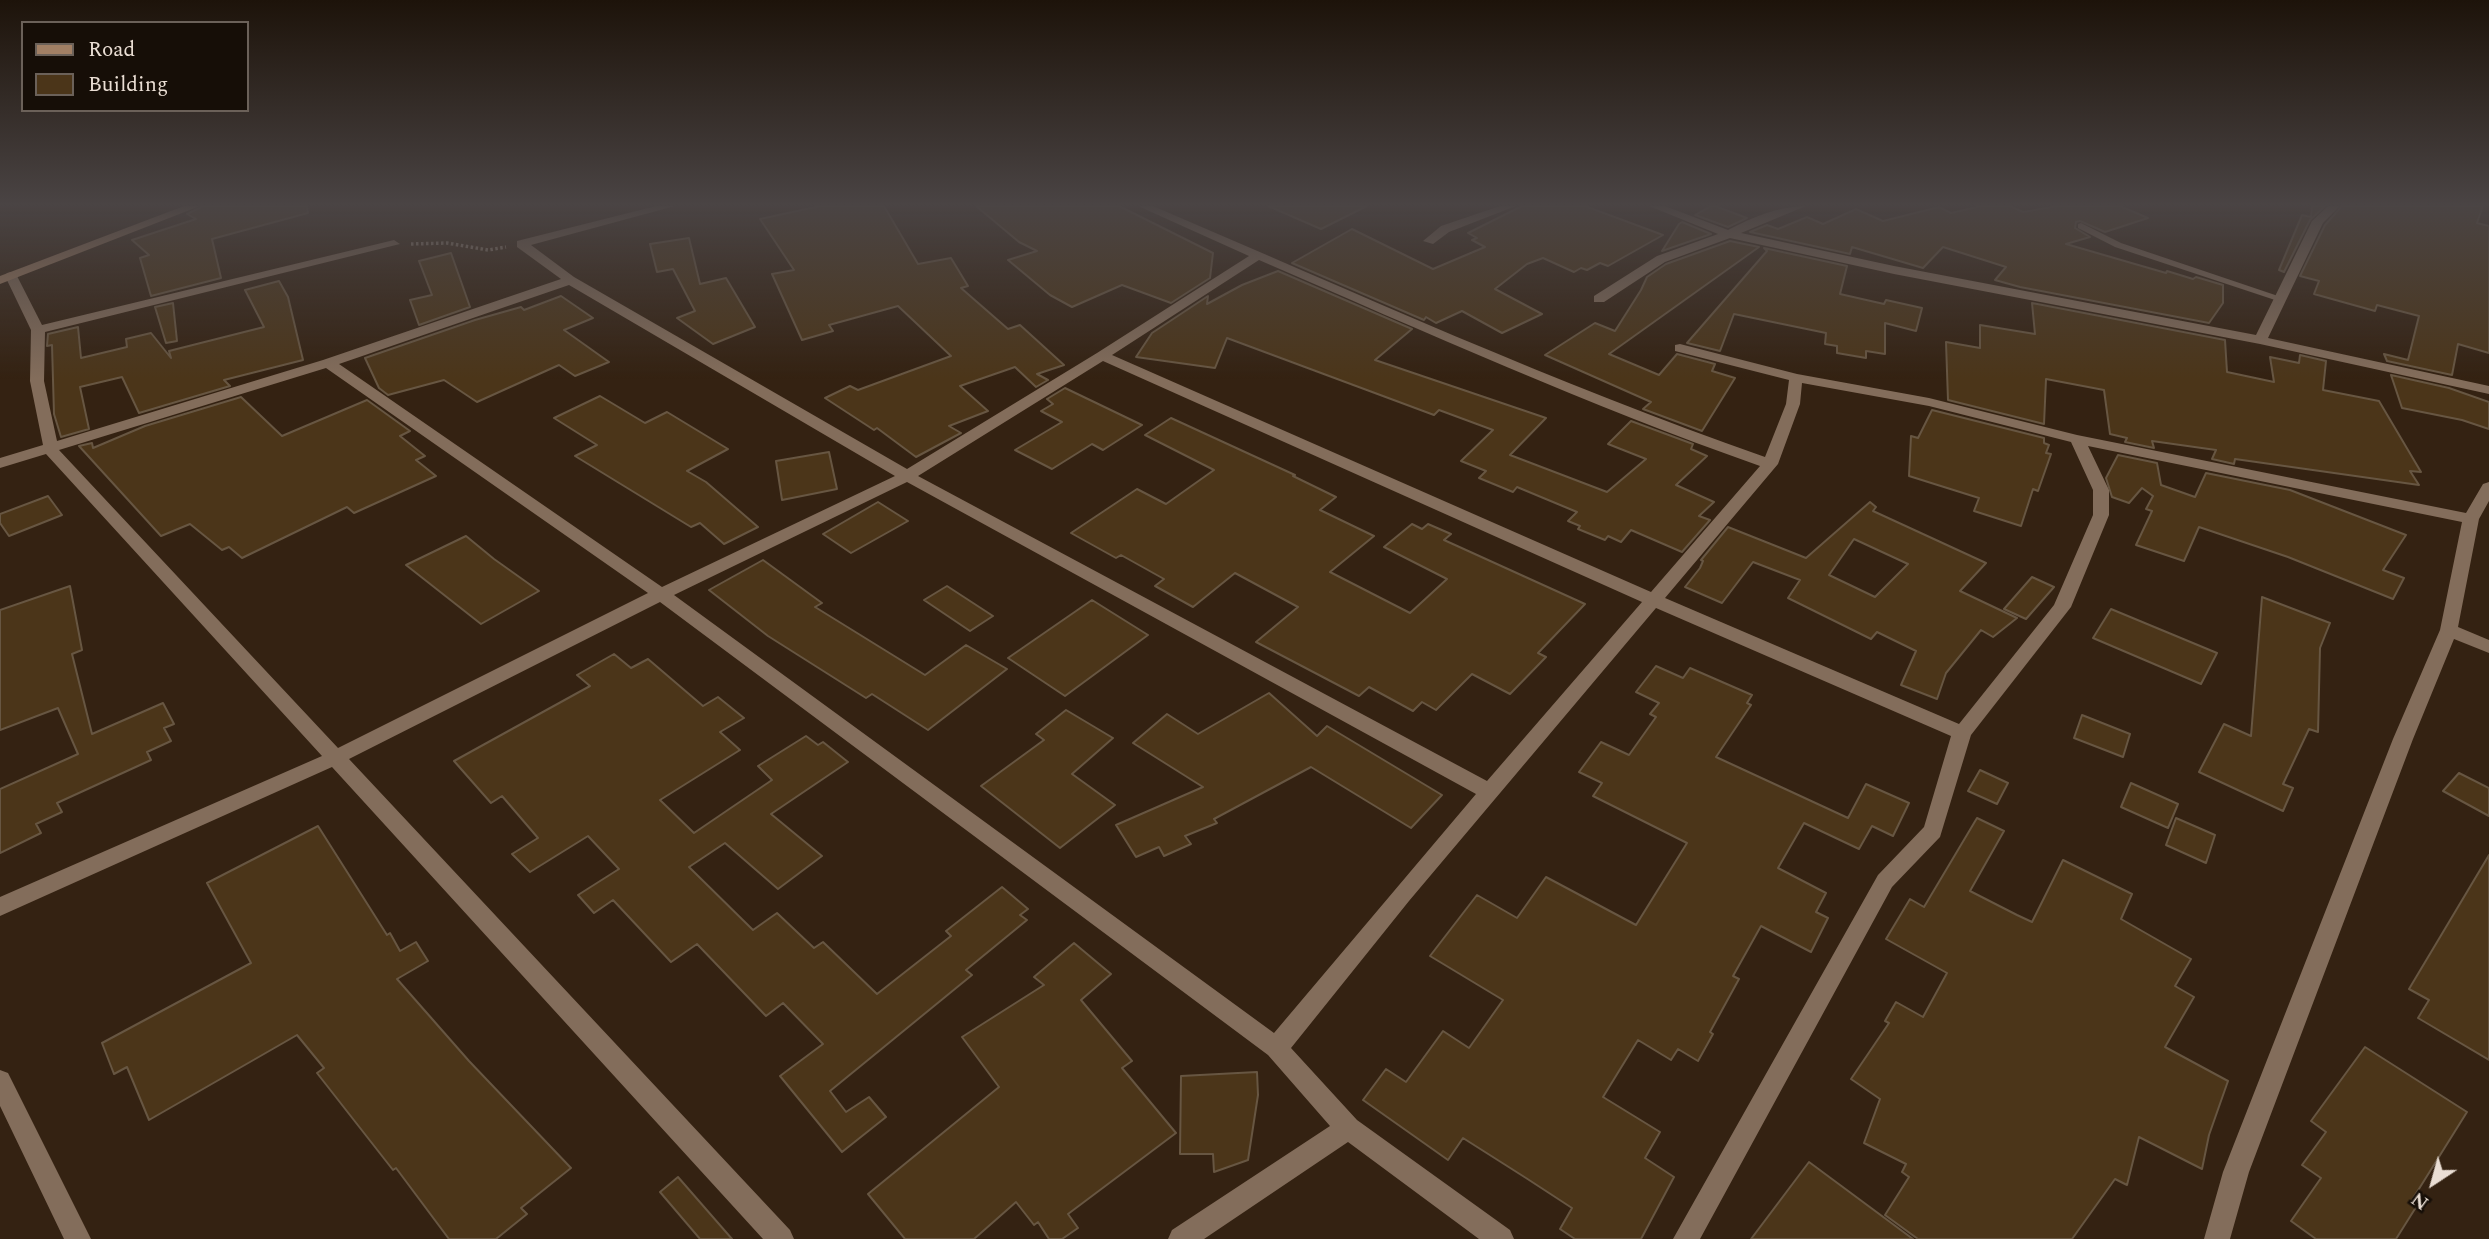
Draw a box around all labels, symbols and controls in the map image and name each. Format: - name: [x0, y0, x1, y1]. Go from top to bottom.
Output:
- legend: [21, 21, 248, 112]
- text: Road: [88, 34, 135, 66]
- text: Building: [88, 69, 168, 101]
- north arrow: [2398, 1148, 2468, 1218]
- text: N: [2406, 1184, 2435, 1217]

